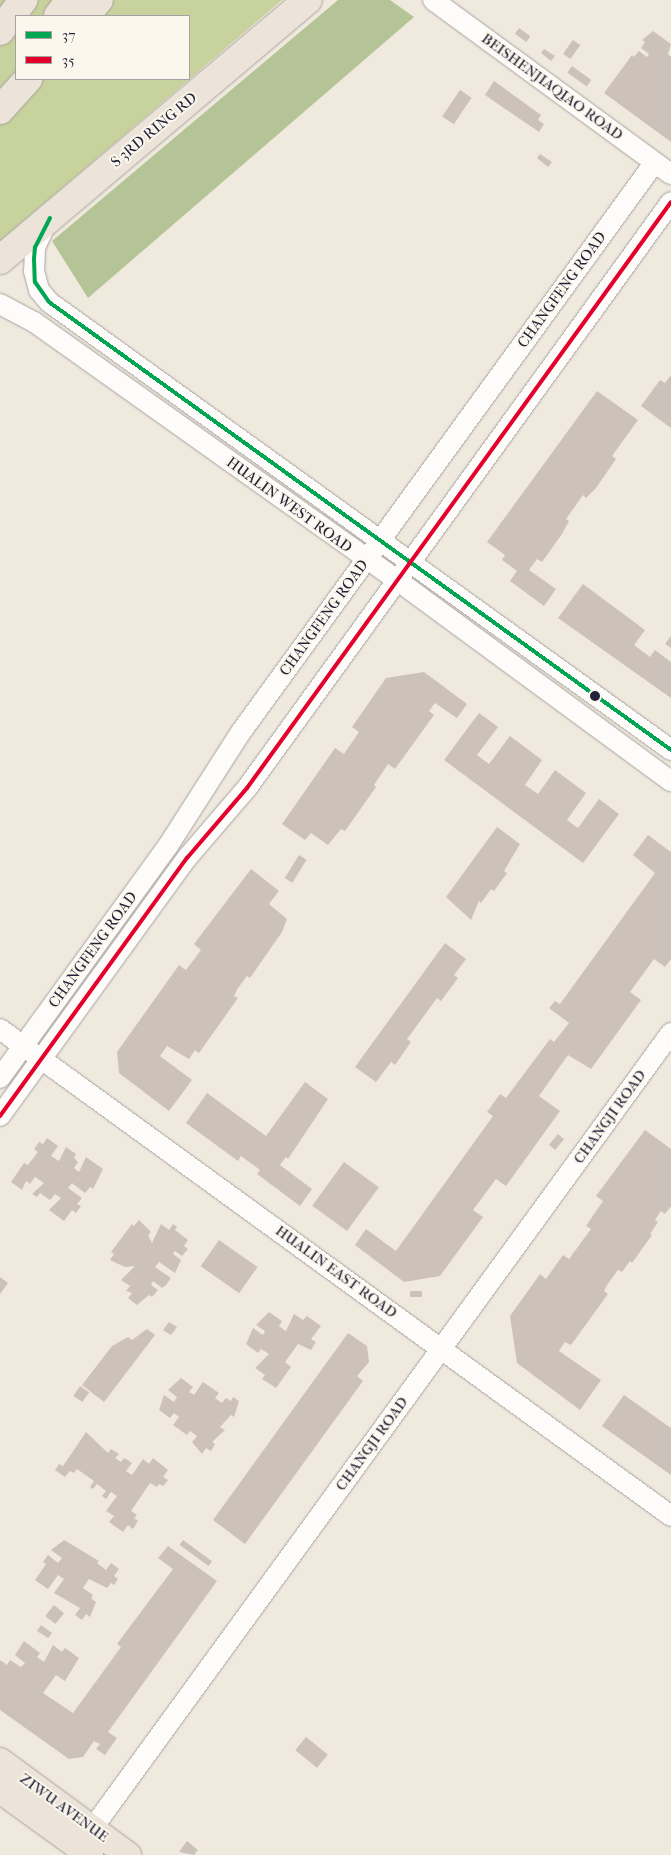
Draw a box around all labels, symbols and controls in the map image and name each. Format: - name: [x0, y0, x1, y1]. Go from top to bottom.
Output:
- legend: [15, 15, 190, 80]
- text: 37: [62, 26, 75, 44]
- street label: BEISHENJIAQIAO ROAD: [478, 30, 626, 144]
- text: 35: [62, 51, 75, 69]
- street label: S 3RD RING RD: [107, 89, 201, 171]
- street label: CHANGFENG ROAD: [514, 228, 610, 352]
- street label: HUALIN WEST ROAD: [223, 453, 355, 557]
- street label: CHANGFENG ROAD: [276, 556, 372, 680]
- unlabelled marker: [590, 691, 600, 701]
- street label: CHANGFENG ROAD: [45, 888, 141, 1012]
- street label: CHANGJI ROAD: [570, 1067, 650, 1167]
- street label: HUALIN EAST ROAD: [272, 1222, 400, 1322]
- street label: CHANGJI ROAD: [332, 1394, 412, 1494]
- street label: ZIWU AVENUE: [16, 1770, 112, 1846]

